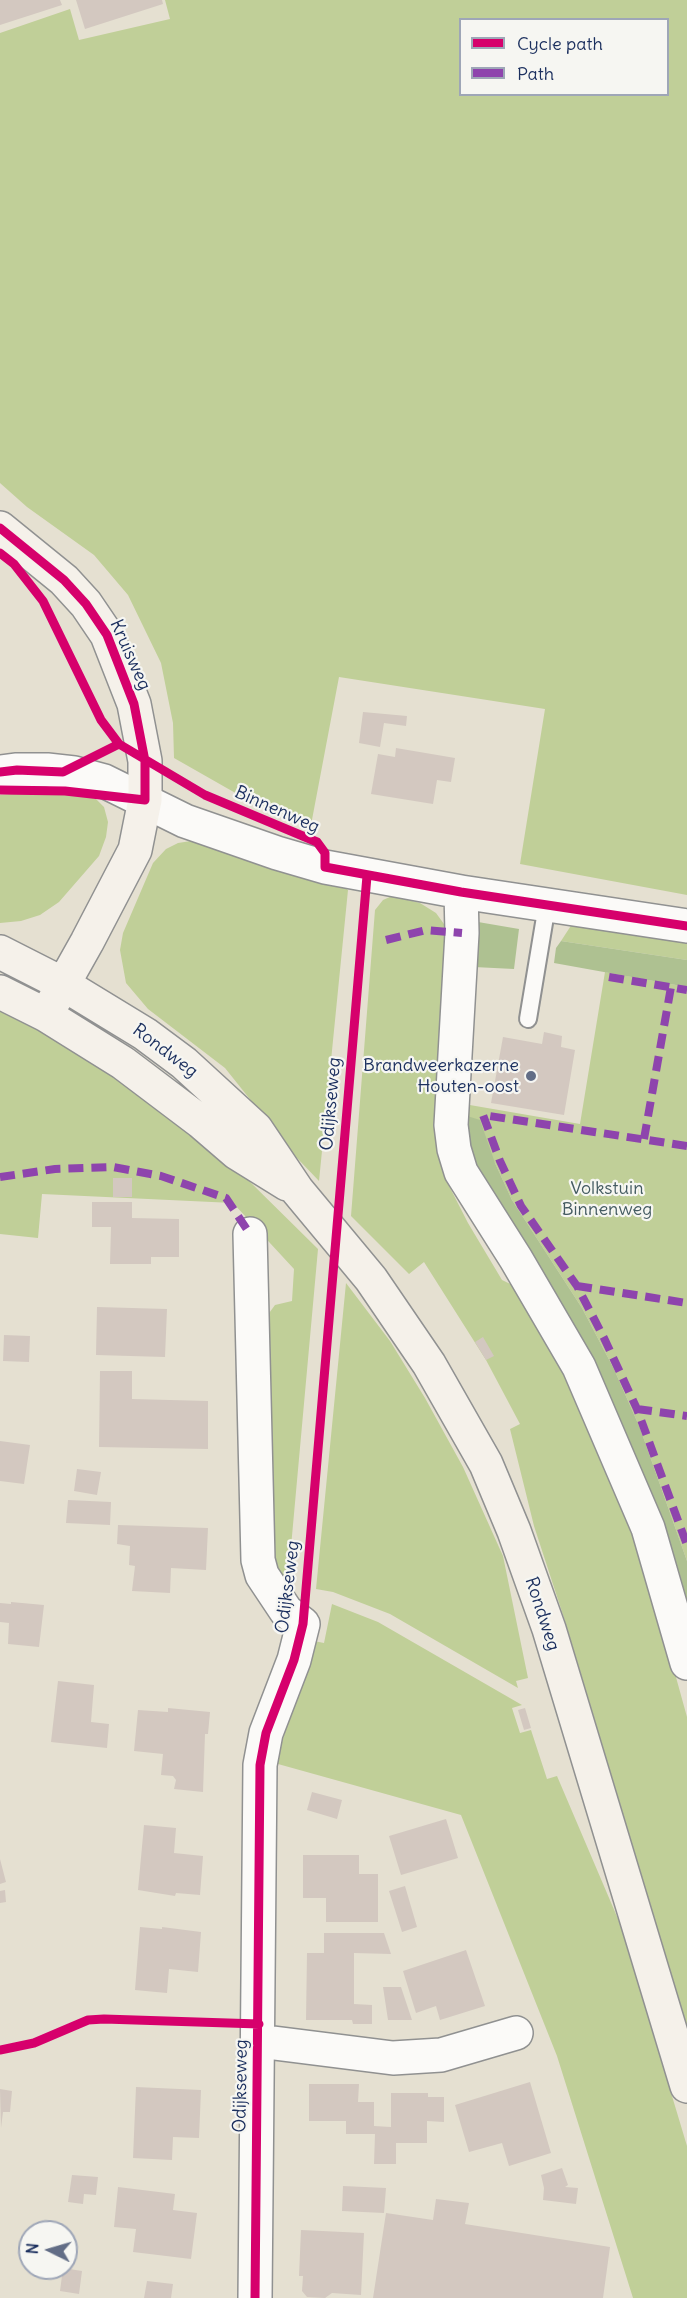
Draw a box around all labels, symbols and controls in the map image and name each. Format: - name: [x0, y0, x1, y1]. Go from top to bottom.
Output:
- legend: [459, 18, 669, 96]
- text: Cycle path: [517, 32, 603, 55]
- text: Path: [517, 62, 554, 85]
- street label: Kruisweg: [105, 616, 155, 694]
- street label: Binnenweg: [231, 782, 323, 838]
- street label: Rondweg: [128, 1019, 202, 1083]
- place label: Brandweerkazerne Houten-oost: [363, 1055, 519, 1098]
- street label: Odijkseweg: [316, 1056, 346, 1152]
- marker: Brandweerkazerne Houten-oost: [524, 1069, 538, 1083]
- park label: Volkstuin Binnenweg: [562, 1178, 652, 1220]
- street label: Odijkseweg: [272, 1539, 304, 1635]
- street label: Rondweg: [520, 1574, 564, 1654]
- street label: Odijkseweg: [229, 2039, 253, 2133]
- north arrow: [18, 2220, 78, 2280]
- text: N: [22, 2242, 43, 2255]

